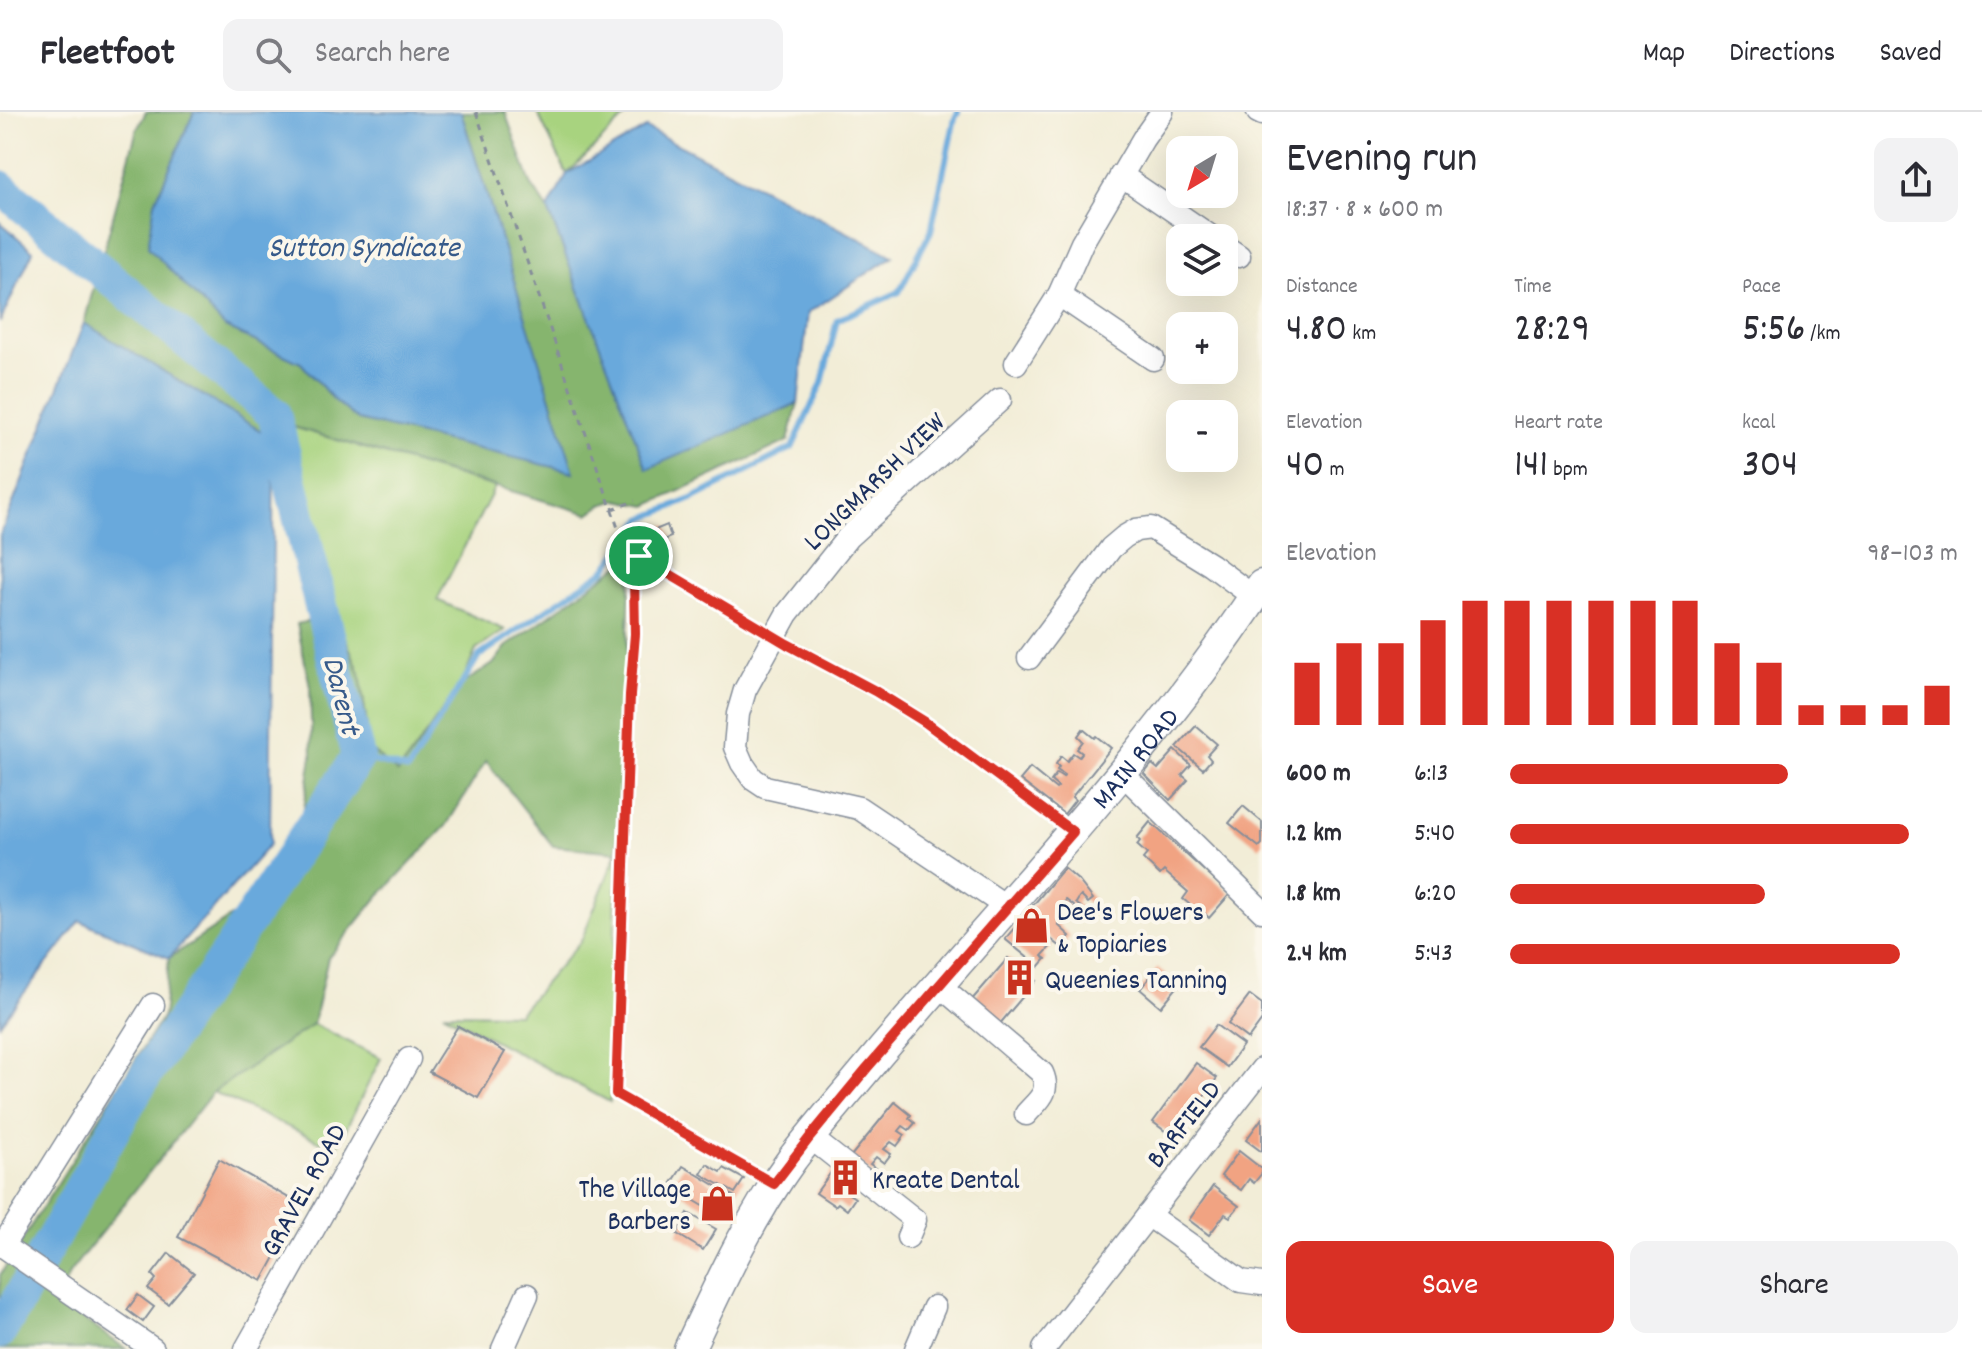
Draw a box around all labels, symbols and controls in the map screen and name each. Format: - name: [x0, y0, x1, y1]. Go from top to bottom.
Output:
- search box: [223, 19, 783, 91]
- text: Fleetfoot: [40, 28, 175, 83]
- icon: search: [251, 33, 295, 77]
- text: Search here: [315, 34, 450, 77]
- text: Map: [1643, 35, 1685, 75]
- text: Directions: [1729, 35, 1835, 75]
- text: Saved: [1879, 35, 1942, 75]
- text: Evening run: [1286, 130, 1477, 193]
- north arrow: [1166, 136, 1238, 208]
- map controls: [1166, 136, 1238, 472]
- button: share: [1874, 138, 1958, 222]
- text: 18:37 · 8 × 600 m: [1286, 192, 1443, 229]
- button: layers: [1166, 224, 1238, 296]
- water label: Sutton Syndicate: [268, 229, 462, 272]
- text: Distance: [1286, 272, 1358, 303]
- text: Time: [1514, 272, 1552, 303]
- text: Pace: [1742, 272, 1781, 303]
- text: 4.80: [1286, 303, 1347, 360]
- text: 28:29: [1514, 303, 1590, 360]
- text: 5:56: [1742, 303, 1805, 360]
- button: +: [1166, 312, 1238, 384]
- text: km: [1347, 319, 1376, 350]
- text: /km: [1805, 319, 1841, 350]
- button: −: [1166, 400, 1238, 472]
- street label: LONGMARSH VIEW: [796, 404, 958, 562]
- text: Elevation: [1286, 408, 1363, 439]
- text: Heart rate: [1514, 408, 1603, 439]
- text: kcal: [1742, 408, 1775, 439]
- text: 40: [1286, 439, 1324, 496]
- text: 141: [1514, 439, 1548, 496]
- text: 304: [1742, 439, 1798, 496]
- text: m: [1324, 455, 1345, 486]
- text: bpm: [1548, 455, 1588, 486]
- pin: [605, 522, 673, 590]
- icon: arrive: [617, 534, 661, 578]
- text: Elevation: [1286, 536, 1376, 573]
- text: 98–103 m: [1868, 536, 1958, 573]
- water label: Darent: [308, 653, 370, 742]
- street label: MAIN ROAD: [1084, 701, 1191, 820]
- text: 600 m: [1286, 756, 1351, 793]
- text: 6:13: [1414, 756, 1448, 793]
- text: 1.2 km: [1286, 816, 1342, 853]
- text: 5:40: [1414, 816, 1455, 853]
- text: 1.8 km: [1286, 876, 1341, 913]
- text: 6:20: [1414, 876, 1457, 913]
- place label: Dee's Flowers & Topiaries: [1057, 895, 1204, 967]
- shop icon: Dee's Flowers & Topiaries: [1012, 907, 1050, 945]
- text: 2.4 km: [1286, 936, 1347, 973]
- text: 5:43: [1414, 936, 1453, 973]
- building icon: Queenies Tanning: [1000, 959, 1038, 997]
- place label: Queenies Tanning: [1045, 963, 1227, 1003]
- street label: BARFIELD: [1139, 1074, 1233, 1179]
- street label: GRAVEL ROAD: [253, 1118, 359, 1265]
- building icon: Kreate Dental: [827, 1159, 865, 1197]
- place label: Kreate Dental: [872, 1163, 1020, 1203]
- place label: The Village Barbers: [579, 1172, 691, 1244]
- shop icon: The Village Barbers: [698, 1184, 736, 1222]
- button: Save: [1286, 1241, 1614, 1333]
- button: Share: [1630, 1241, 1958, 1333]

